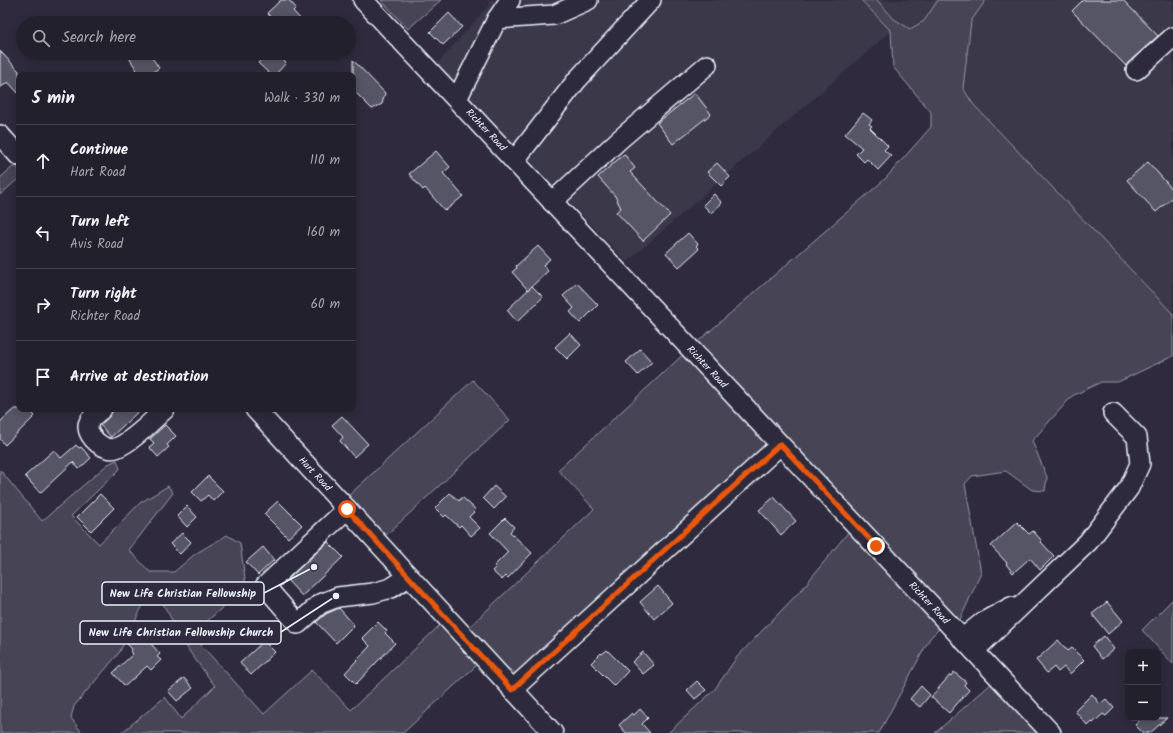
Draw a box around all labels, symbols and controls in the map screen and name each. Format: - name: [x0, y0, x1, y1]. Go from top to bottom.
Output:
- search box: [16, 16, 356, 60]
- text: Search here: [62, 26, 136, 50]
- icon: search: [30, 27, 52, 49]
- text: 5 min: [32, 85, 75, 112]
- text: Walk · 330 m: [264, 88, 340, 109]
- street label: Richter Road: [462, 105, 511, 156]
- text: Continue: [70, 138, 128, 162]
- icon: ahead: [32, 150, 54, 172]
- text: 110 m: [310, 150, 340, 171]
- text: Hart Road: [70, 162, 125, 183]
- text: Turn left: [70, 210, 130, 234]
- icon: left: [32, 222, 54, 244]
- text: 160 m: [307, 222, 340, 243]
- text: Avis Road: [70, 234, 123, 255]
- text: Turn right: [70, 282, 137, 306]
- icon: right: [32, 294, 54, 316]
- text: 60 m: [311, 294, 340, 315]
- text: Richter Road: [70, 306, 140, 327]
- street label: Richter Road: [683, 342, 732, 393]
- text: Arrive at destination: [70, 365, 209, 389]
- icon: arrive: [32, 366, 54, 388]
- street label: Hart Road: [295, 453, 336, 496]
- route start: [338, 500, 356, 518]
- route end: [867, 537, 885, 555]
- street label: Richter Road: [905, 578, 954, 629]
- callout: New Life Christian Fellowship: [102, 582, 264, 605]
- text: New Life Christian Fellowship: [110, 585, 256, 603]
- callout: New Life Christian Fellowship Church: [80, 621, 281, 644]
- text: New Life Christian Fellowship Church: [89, 624, 273, 642]
- map controls: [1125, 649, 1161, 721]
- button: +: [1125, 649, 1161, 685]
- button: −: [1125, 685, 1161, 721]

